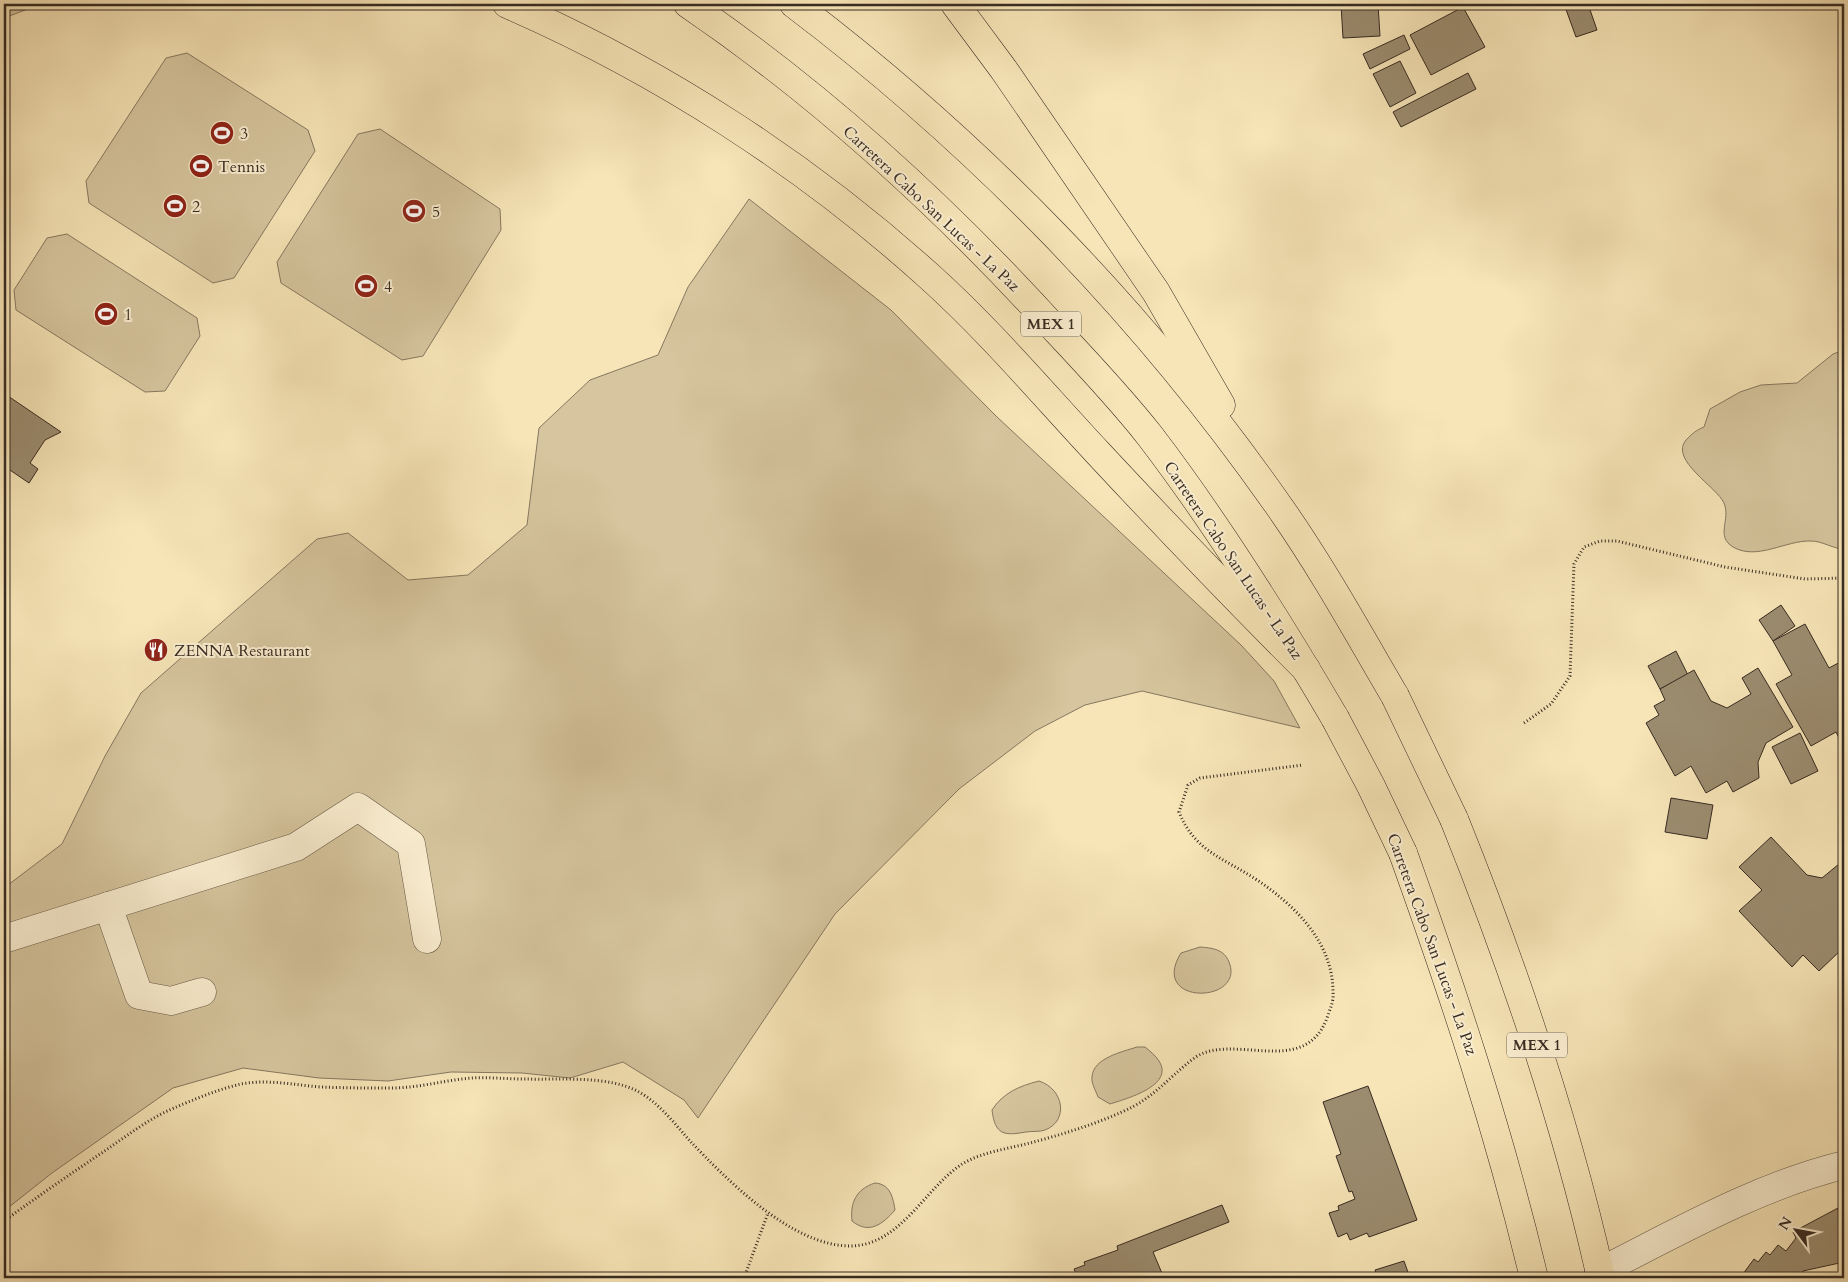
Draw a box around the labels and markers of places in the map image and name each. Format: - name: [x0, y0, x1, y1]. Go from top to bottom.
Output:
- sports icon: 3: [209, 120, 235, 146]
- place label: 3: [240, 123, 248, 145]
- sports icon: Tennis: [188, 153, 214, 179]
- place label: Tennis: [218, 156, 265, 178]
- sports icon: 2: [162, 193, 188, 219]
- place label: 2: [192, 196, 200, 218]
- sports icon: 5: [401, 198, 427, 224]
- place label: 5: [432, 201, 440, 223]
- sports icon: 4: [353, 273, 379, 299]
- place label: 4: [384, 276, 392, 298]
- sports icon: 1: [93, 301, 119, 327]
- place label: 1: [124, 304, 132, 326]
- restaurant icon: ZENNA Restaurant: [143, 637, 169, 663]
- place label: ZENNA Restaurant: [174, 640, 310, 662]

